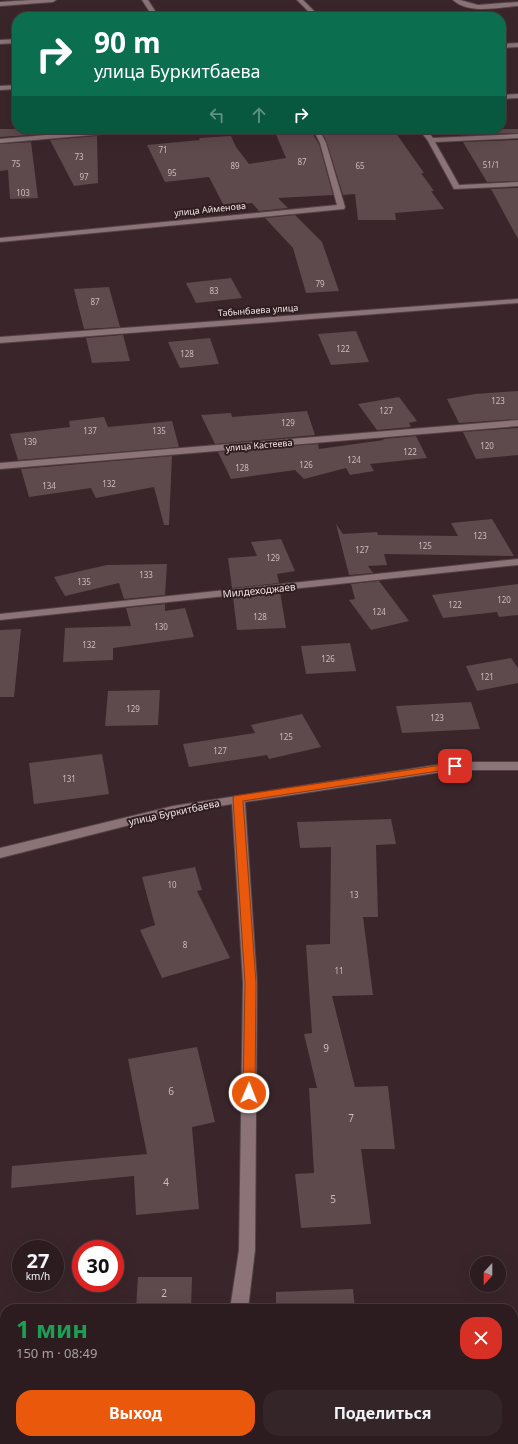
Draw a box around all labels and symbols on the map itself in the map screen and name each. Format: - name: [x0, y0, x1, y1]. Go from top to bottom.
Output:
- house number: 71: [158, 144, 168, 155]
- house number: 73: [74, 151, 84, 162]
- house number: 87: [297, 156, 307, 167]
- house number: 75: [11, 158, 21, 169]
- house number: 51/1: [483, 159, 499, 170]
- house number: 89: [230, 160, 240, 171]
- house number: 65: [355, 160, 365, 171]
- house number: 95: [167, 167, 177, 178]
- house number: 97: [79, 171, 89, 182]
- house number: 103: [16, 187, 30, 198]
- street label: улица Айменова: [174, 199, 246, 219]
- house number: 79: [315, 278, 325, 289]
- house number: 83: [209, 285, 219, 296]
- house number: 87: [90, 296, 100, 307]
- street label: Табынбаева улица: [217, 301, 299, 319]
- house number: 122: [336, 343, 350, 354]
- house number: 128: [180, 348, 194, 359]
- house number: 123: [491, 395, 505, 406]
- house number: 127: [379, 405, 393, 416]
- house number: 129: [281, 417, 295, 428]
- house number: 137: [83, 425, 97, 436]
- house number: 135: [152, 425, 166, 436]
- house number: 139: [23, 436, 37, 447]
- street label: улица Кастеева: [225, 436, 293, 454]
- house number: 120: [480, 440, 494, 451]
- house number: 122: [403, 446, 417, 457]
- house number: 124: [347, 454, 361, 465]
- house number: 126: [299, 459, 313, 470]
- house number: 128: [235, 462, 249, 473]
- house number: 132: [102, 478, 116, 489]
- house number: 134: [42, 480, 56, 491]
- house number: 123: [473, 530, 487, 541]
- house number: 125: [418, 540, 432, 551]
- house number: 127: [355, 544, 369, 555]
- house number: 129: [266, 552, 280, 563]
- house number: 133: [139, 569, 153, 580]
- house number: 135: [77, 576, 91, 587]
- street label: Милдеходжаев: [222, 579, 297, 601]
- house number: 120: [497, 594, 511, 605]
- house number: 122: [448, 599, 462, 610]
- house number: 124: [372, 606, 386, 617]
- house number: 128: [253, 611, 267, 622]
- house number: 130: [154, 621, 168, 632]
- house number: 132: [82, 639, 96, 650]
- house number: 126: [321, 653, 335, 664]
- house number: 121: [480, 671, 494, 682]
- house number: 129: [126, 703, 140, 714]
- house number: 123: [430, 712, 444, 723]
- house number: 125: [279, 731, 293, 742]
- house number: 127: [213, 745, 227, 756]
- pin: [438, 749, 472, 783]
- house number: 131: [62, 773, 76, 784]
- street label: улица Буркитбаева: [127, 796, 221, 828]
- house number: 10: [167, 879, 177, 890]
- house number: 13: [349, 889, 359, 900]
- house number: 8: [183, 939, 188, 950]
- house number: 11: [334, 965, 344, 976]
- house number: 9: [323, 1041, 329, 1055]
- position arrow: [228, 1072, 270, 1114]
- house number: 6: [168, 1084, 174, 1098]
- house number: 7: [348, 1111, 354, 1125]
- house number: 4: [163, 1175, 169, 1189]
- house number: 5: [330, 1192, 336, 1206]
- speed limit sign: 30: [72, 1240, 124, 1292]
- north arrow: [470, 1256, 506, 1292]
- house number: 2: [161, 1286, 167, 1300]

